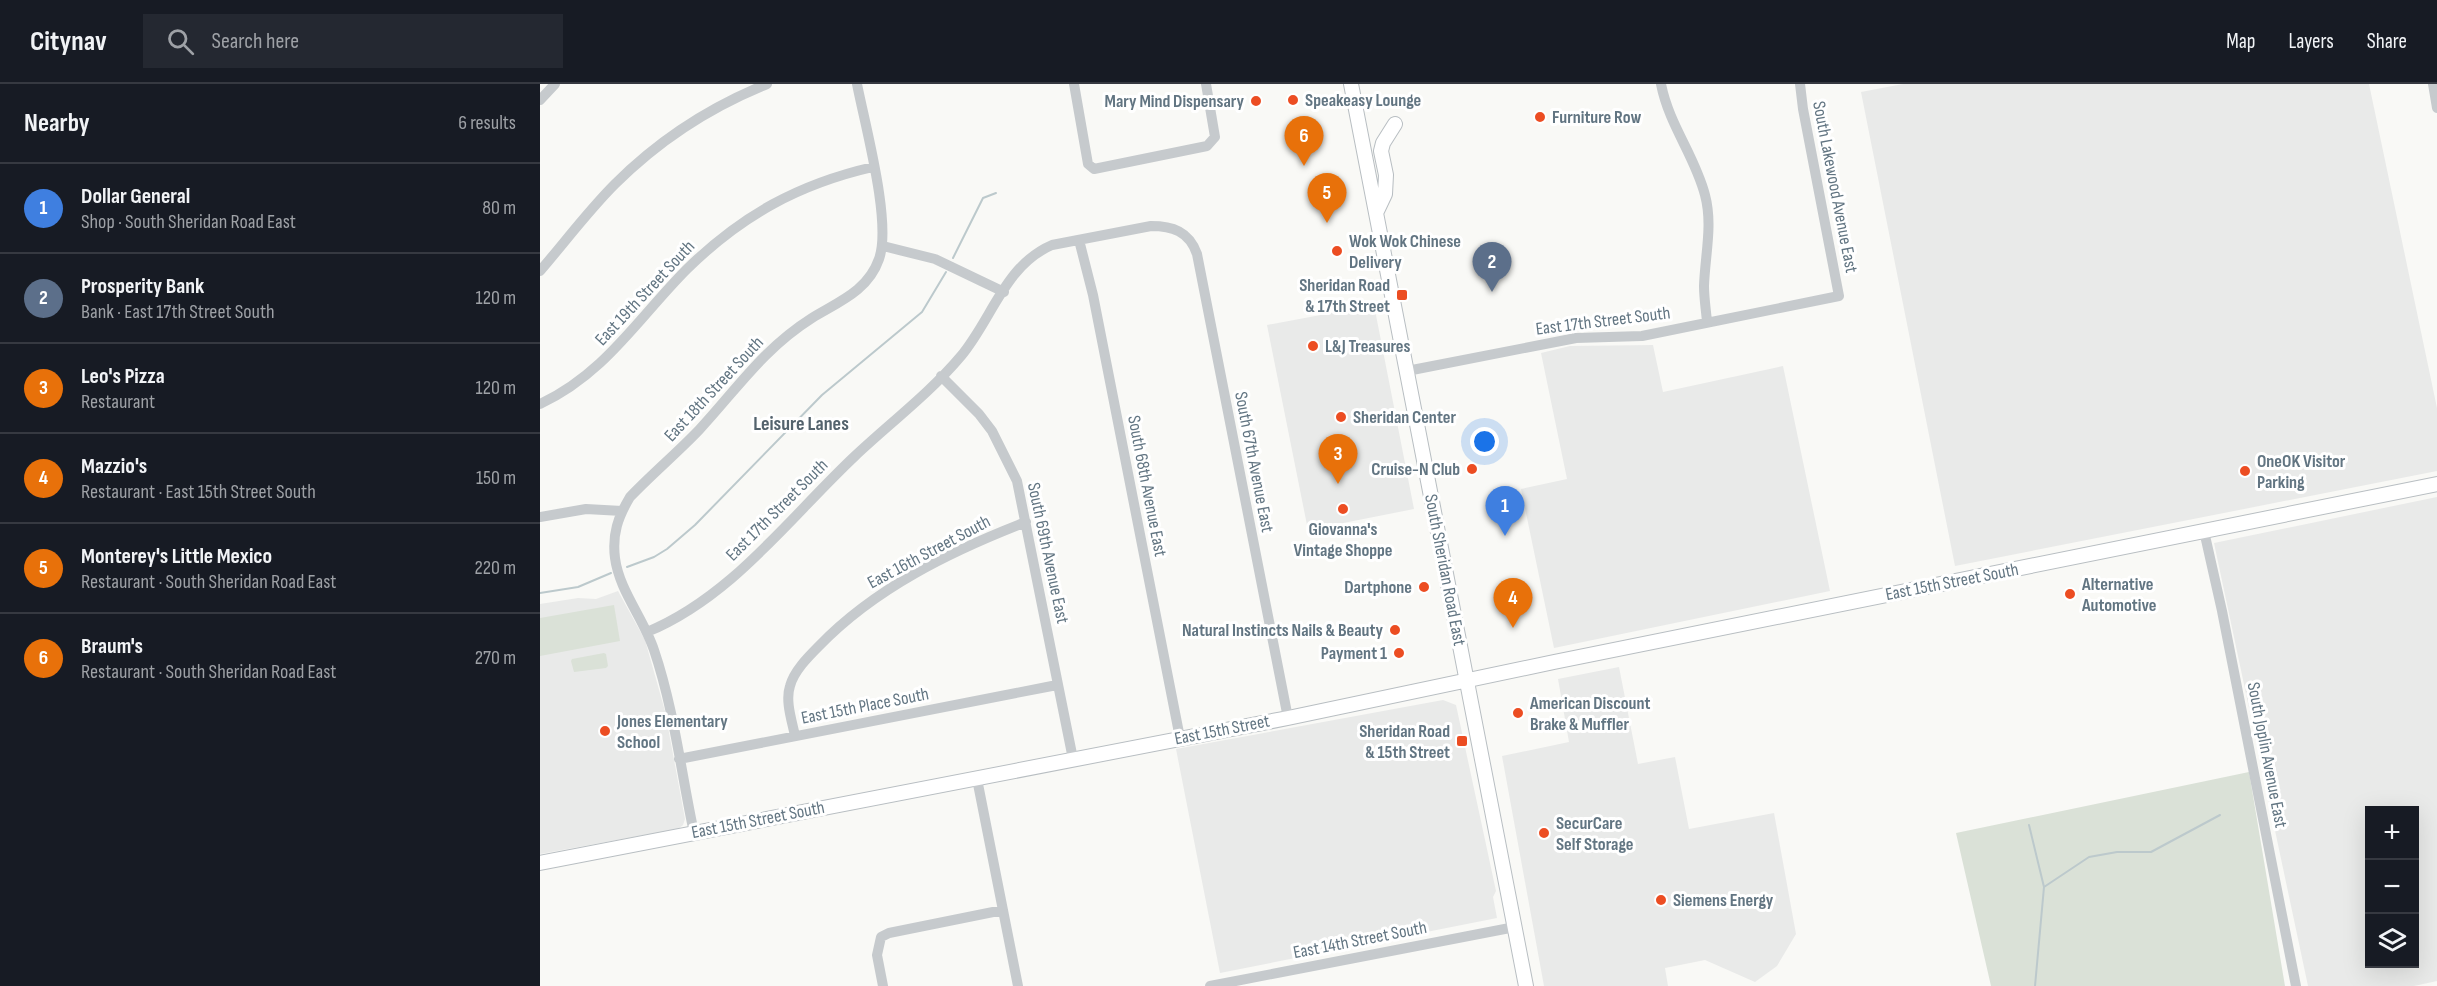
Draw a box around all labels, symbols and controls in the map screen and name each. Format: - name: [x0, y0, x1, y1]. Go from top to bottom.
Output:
- search box: [143, 14, 563, 68]
- text: Citynav: [30, 25, 107, 58]
- icon: search: [164, 25, 197, 58]
- text: Search here: [212, 28, 299, 55]
- text: Map: [2226, 29, 2255, 54]
- text: Layers: [2288, 29, 2334, 54]
- text: Share: [2367, 29, 2407, 54]
- place label: Speakeasy Lounge: [1305, 90, 1421, 111]
- place label: Mary Mind Dispensary: [1105, 91, 1245, 112]
- marker: Speakeasy Lounge: [1286, 93, 1300, 107]
- marker: Mary Mind Dispensary: [1249, 94, 1263, 108]
- street label: South Lakewood Avenue East: [1808, 99, 1862, 275]
- place label: Furniture Row: [1552, 107, 1641, 128]
- text: Nearby: [24, 108, 90, 139]
- marker: Furniture Row: [1533, 110, 1547, 124]
- text: 6 results: [458, 111, 516, 135]
- pin: 6: [1284, 116, 1323, 166]
- pin: 5: [1308, 174, 1346, 223]
- text: Dollar General: [81, 183, 190, 210]
- text: 1: [40, 196, 47, 220]
- text: 80 m: [482, 196, 516, 220]
- text: Shop · South Sheridan Road East: [81, 210, 296, 234]
- place label: Wok Wok Chinese Delivery: [1349, 231, 1461, 273]
- street label: East 19th Street South: [591, 236, 699, 350]
- pin: 2: [1472, 242, 1512, 292]
- marker: Wok Wok Chinese Delivery: [1330, 244, 1344, 258]
- text: Prosperity Bank: [81, 273, 204, 300]
- place label: Sheridan Road & 17th Street: [1299, 275, 1390, 317]
- text: 2: [39, 286, 48, 310]
- text: 120 m: [476, 286, 516, 310]
- marker: Sheridan Road & 17th Street: [1395, 288, 1409, 302]
- text: Bank · East 17th Street South: [81, 300, 275, 324]
- street label: East 17th Street South: [1535, 302, 1671, 340]
- street label: East 18th Street South: [660, 332, 768, 446]
- place label: L&J Treasures: [1325, 336, 1411, 357]
- marker: L&J Treasures: [1306, 339, 1320, 353]
- text: Leo's Pizza: [81, 363, 165, 390]
- text: 3: [39, 376, 48, 400]
- text: 120 m: [476, 376, 516, 400]
- text: Restaurant: [81, 390, 155, 414]
- street label: South 67th Avenue East: [1230, 390, 1278, 535]
- place label: Sheridan Center: [1353, 407, 1456, 428]
- marker: Sheridan Center: [1334, 410, 1348, 424]
- district label: Leisure Lanes: [753, 412, 849, 436]
- street label: South 68th Avenue East: [1123, 414, 1171, 559]
- your location: [1470, 427, 1499, 456]
- pin: 3: [1318, 434, 1358, 484]
- place label: OneOK Visitor Parking: [2257, 451, 2346, 493]
- text: Mazzio's: [81, 453, 147, 480]
- street label: East 17th Street South: [722, 455, 832, 565]
- place label: Cruise-N Club: [1371, 459, 1460, 480]
- marker: Cruise-N Club: [1465, 462, 1479, 476]
- marker: OneOK Visitor Parking: [2238, 464, 2252, 478]
- text: 4: [39, 466, 48, 490]
- text: 150 m: [476, 466, 516, 490]
- text: Restaurant · East 15th Street South: [81, 480, 316, 504]
- street label: South 69th Avenue East: [1023, 481, 1073, 626]
- pin: 1: [1486, 486, 1524, 536]
- street label: South Sheridan Road East: [1420, 493, 1470, 648]
- marker: Giovanna's Vintage Shoppe: [1336, 502, 1350, 516]
- street label: East 16th Street South: [864, 511, 994, 593]
- place label: Giovanna's Vintage Shoppe: [1293, 519, 1393, 561]
- text: Monterey's Little Mexico: [81, 543, 272, 570]
- text: 5: [39, 556, 48, 580]
- text: 220 m: [475, 556, 516, 580]
- street label: East 15th Street South: [1884, 559, 2020, 605]
- text: Restaurant · South Sheridan Road East: [81, 570, 336, 594]
- place label: Alternative Automotive: [2081, 574, 2157, 616]
- place label: Dartphone: [1344, 577, 1412, 598]
- pin: 4: [1494, 578, 1532, 628]
- marker: Dartphone: [1417, 580, 1431, 594]
- marker: Alternative Automotive: [2063, 587, 2077, 601]
- place label: Natural Instincts Nails & Beauty: [1182, 620, 1384, 641]
- marker: Natural Instincts Nails & Beauty: [1388, 623, 1402, 637]
- text: Braum's: [81, 633, 143, 660]
- place label: Payment 1: [1321, 643, 1387, 664]
- text: 6: [39, 646, 48, 670]
- text: 270 m: [475, 646, 516, 670]
- marker: Payment 1: [1392, 646, 1406, 660]
- text: Restaurant · South Sheridan Road East: [81, 660, 336, 684]
- street label: South Joplin Avenue East: [2243, 680, 2292, 830]
- street label: East 15th Place South: [799, 683, 931, 729]
- place label: American Discount Brake & Muffler: [1529, 693, 1651, 735]
- marker: American Discount Brake & Muffler: [1511, 706, 1525, 720]
- street label: East 15th Street: [1173, 710, 1272, 750]
- place label: Jones Elementary School: [616, 711, 728, 753]
- place label: Sheridan Road & 15th Street: [1359, 721, 1450, 763]
- marker: Jones Elementary School: [598, 724, 612, 738]
- marker: Sheridan Road & 15th Street: [1455, 734, 1469, 748]
- street label: East 15th Street South: [690, 797, 826, 843]
- map controls: [2365, 806, 2419, 968]
- button: +: [2365, 806, 2419, 860]
- place label: SecurCare Self Storage: [1556, 813, 1634, 855]
- marker: SecurCare Self Storage: [1537, 826, 1551, 840]
- button: −: [2365, 860, 2419, 914]
- place label: Siemens Energy: [1673, 890, 1774, 911]
- marker: Siemens Energy: [1654, 893, 1668, 907]
- button: layers: [2365, 914, 2419, 968]
- street label: East 14th Street South: [1291, 917, 1429, 963]

